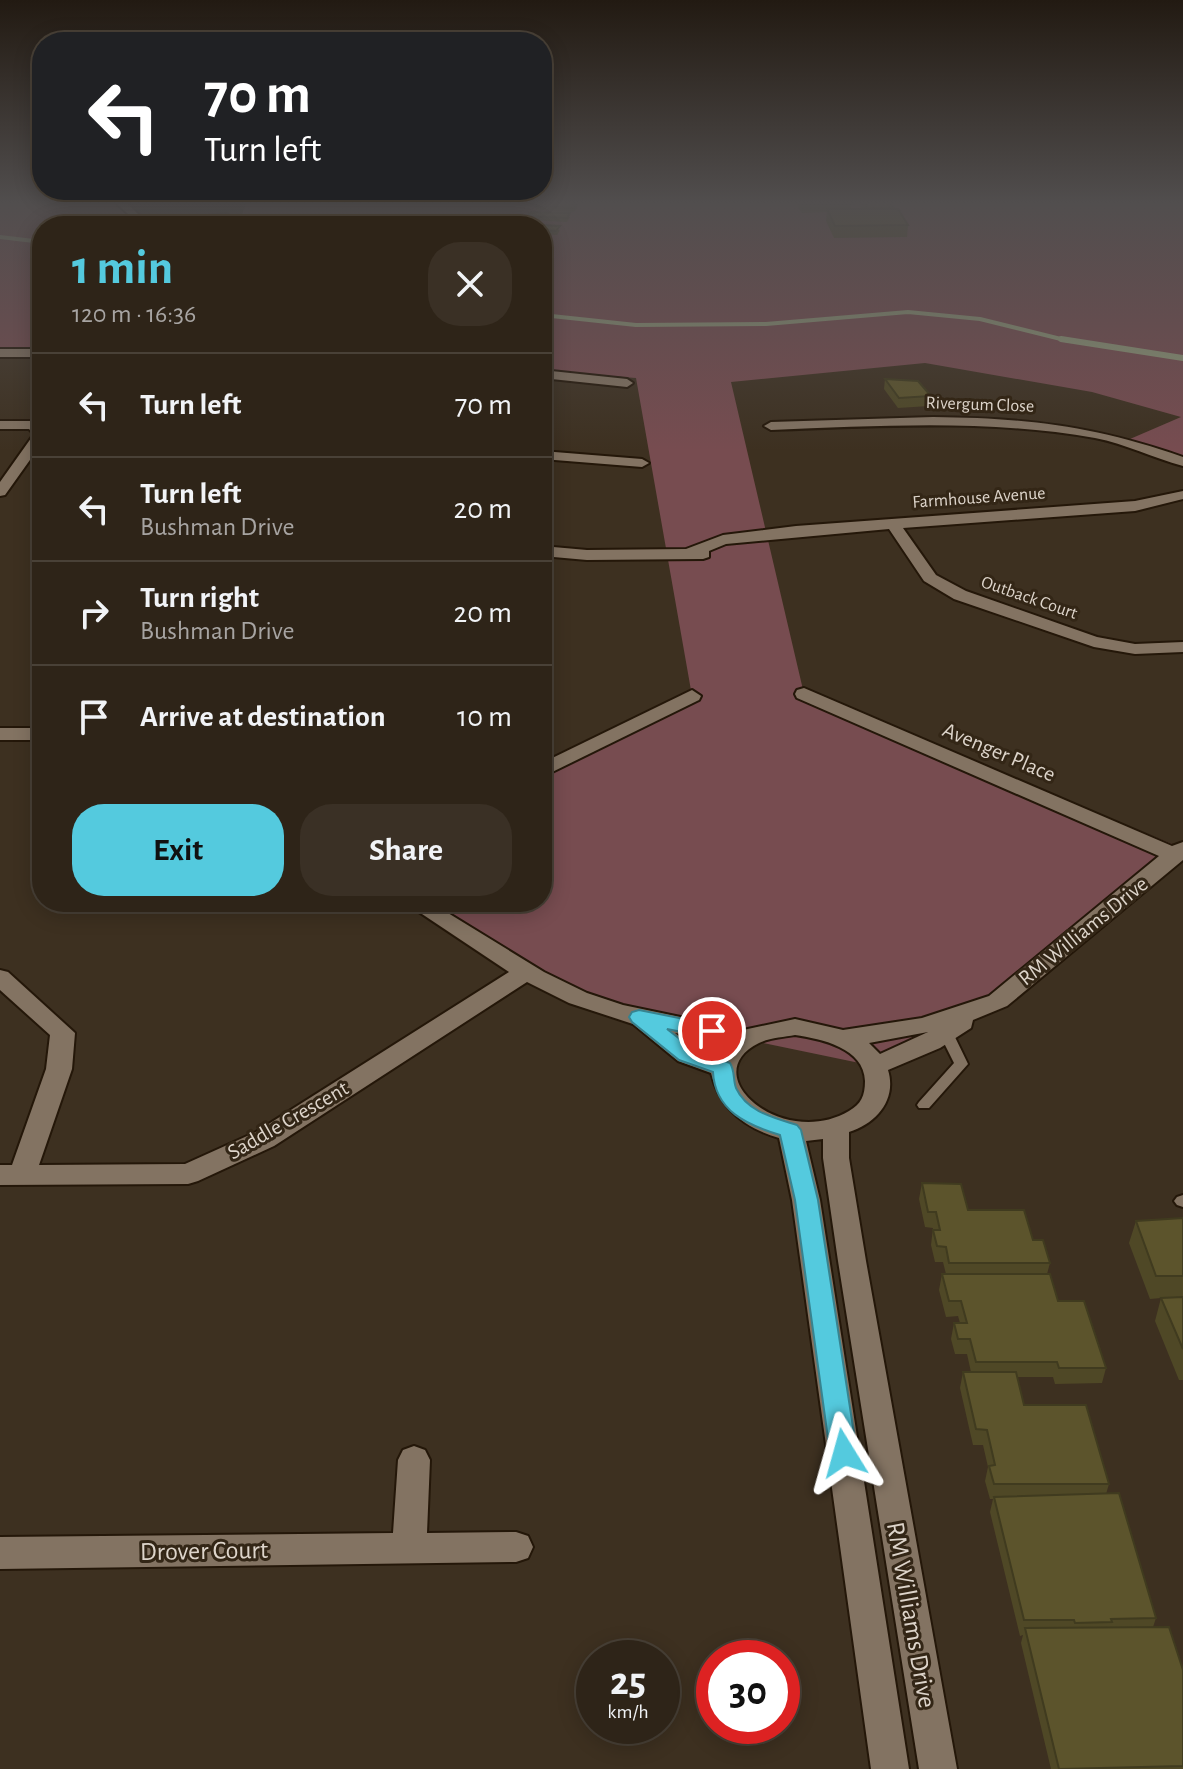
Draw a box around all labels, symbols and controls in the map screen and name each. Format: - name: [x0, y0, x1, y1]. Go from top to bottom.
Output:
- icon: left: [72, 64, 176, 168]
- text: 70 m: [204, 67, 311, 123]
- text: Turn left: [204, 132, 321, 168]
- button: close: [428, 242, 512, 326]
- text: 1 min: [72, 245, 173, 293]
- text: 120 m · 16:36: [72, 301, 196, 327]
- icon: left: [72, 383, 116, 427]
- text: Turn left: [140, 390, 241, 420]
- text: 70 m: [455, 390, 512, 420]
- street label: Rivergum Close: [925, 394, 1035, 416]
- text: Turn left: [140, 479, 241, 509]
- street label: Farmhouse Avenue: [912, 484, 1046, 512]
- icon: left: [72, 487, 116, 531]
- text: 20 m: [454, 494, 512, 524]
- text: Bushman Drive: [140, 514, 294, 540]
- street label: Outback Court: [979, 573, 1080, 623]
- text: Turn right: [140, 583, 259, 613]
- icon: right: [72, 591, 116, 635]
- text: 20 m: [454, 598, 512, 628]
- text: Bushman Drive: [140, 618, 294, 644]
- icon: arrive: [72, 695, 116, 739]
- text: Arrive at destination: [140, 702, 386, 732]
- text: 10 m: [457, 702, 512, 732]
- street label: Avenger Place: [939, 718, 1059, 786]
- button: Exit: [72, 804, 284, 896]
- button: Share: [300, 804, 512, 896]
- street label: RM Williams Drive: [1014, 872, 1152, 990]
- pin: [678, 997, 746, 1065]
- icon: arrive: [690, 1009, 734, 1053]
- street label: Saddle Crescent: [224, 1077, 352, 1163]
- position arrow: [802, 1411, 886, 1495]
- street label: RM Williams Drive: [882, 1520, 940, 1710]
- street label: Drover Court: [140, 1537, 268, 1565]
- speed limit sign: 30: [696, 1640, 800, 1744]
- text: 25: [610, 1662, 646, 1702]
- text: km/h: [607, 1702, 649, 1722]

